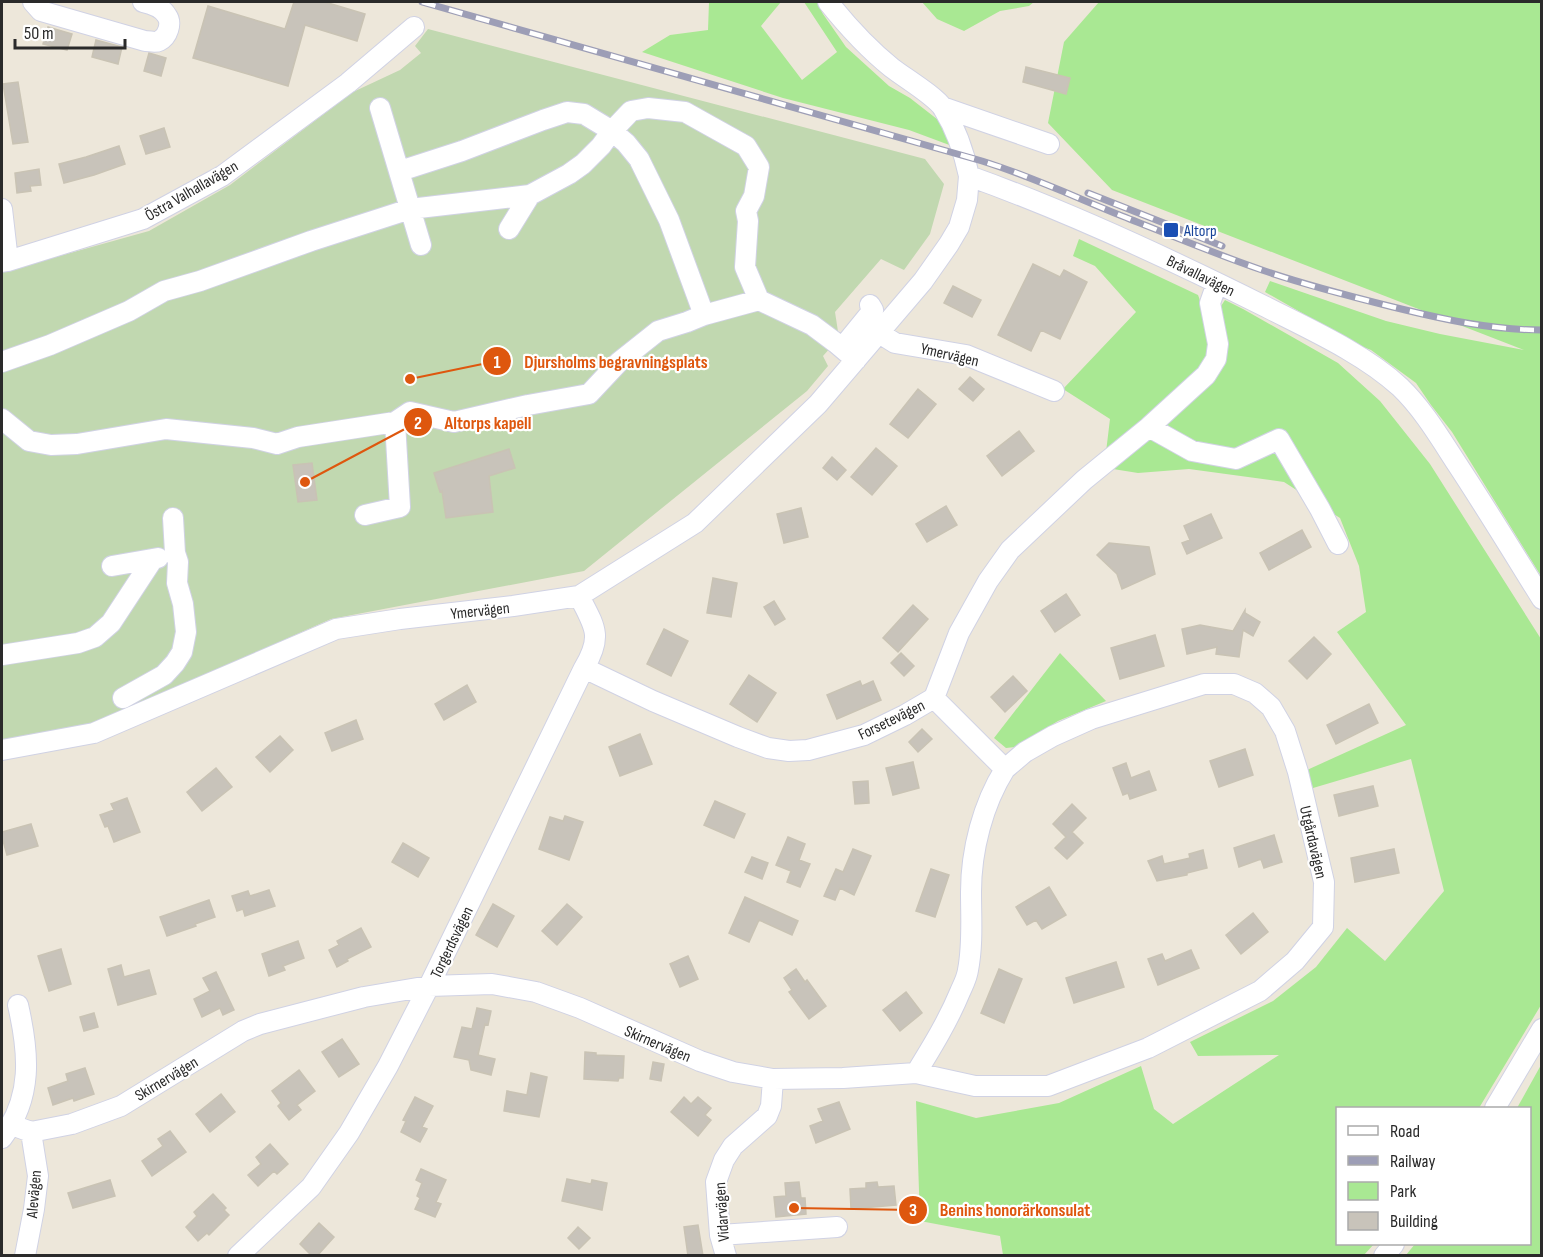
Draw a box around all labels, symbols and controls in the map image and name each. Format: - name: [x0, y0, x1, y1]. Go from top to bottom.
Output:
- scale bar: [15, 12, 124, 50]
- text: 50 m: [24, 23, 54, 44]
- street label: Östra Valhallavägen: [142, 157, 242, 226]
- marker: Altorp: [1162, 221, 1180, 239]
- place label: Altorp: [1183, 222, 1217, 241]
- street label: Bråvallavägen: [1163, 252, 1237, 301]
- street label: Ymervägen: [919, 340, 981, 371]
- callout: Djursholms begravningsplats: [482, 343, 719, 379]
- text: 1: [493, 352, 501, 373]
- text: Djursholms begravningsplats: [524, 352, 708, 373]
- callout: Altorps kapell: [403, 404, 544, 440]
- text: 2: [414, 413, 422, 434]
- text: Altorps kapell: [444, 413, 531, 434]
- street label: Ymervägen: [450, 599, 511, 624]
- street label: Forsetevägen: [855, 696, 928, 745]
- street label: Utgårdavägen: [1295, 804, 1330, 880]
- street label: Torgerdsvägen: [427, 904, 478, 982]
- street label: Skirnervägen: [621, 1022, 693, 1067]
- street label: Skirnervägen: [132, 1053, 202, 1106]
- legend: [1336, 1107, 1531, 1245]
- text: Road: [1390, 1121, 1420, 1142]
- text: Railway: [1390, 1151, 1435, 1172]
- street label: Alevägen: [23, 1169, 46, 1220]
- text: Park: [1390, 1181, 1416, 1202]
- street label: Vidarvägen: [711, 1182, 734, 1242]
- callout: Benins honorärkonsulat: [898, 1192, 1102, 1228]
- text: 3: [909, 1200, 917, 1221]
- text: Benins honorärkonsulat: [940, 1200, 1090, 1221]
- text: Building: [1390, 1211, 1438, 1232]

